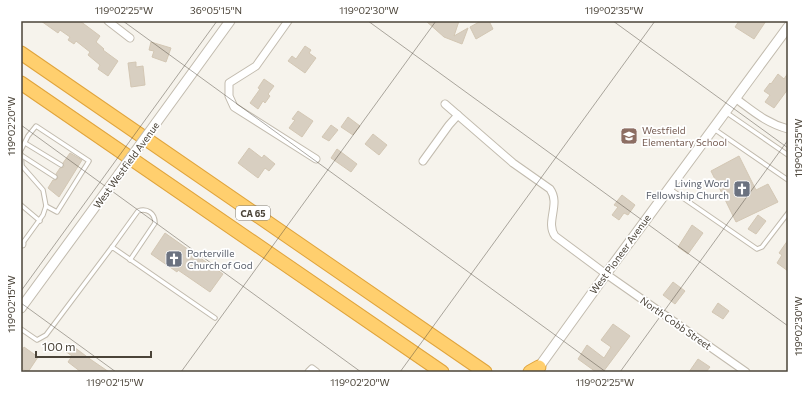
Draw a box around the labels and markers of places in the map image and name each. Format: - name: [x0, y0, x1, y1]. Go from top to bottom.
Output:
- place label: Westfield Elementary School: [642, 124, 727, 148]
- school or university icon: Westfield Elementary School: [619, 126, 639, 146]
- place label: Living Word Fellowship Church: [646, 177, 729, 201]
- church icon: Living Word Fellowship Church: [732, 179, 752, 199]
- place label: Porterville Church of God: [187, 247, 253, 271]
- church icon: Porterville Church of God: [164, 249, 184, 269]

